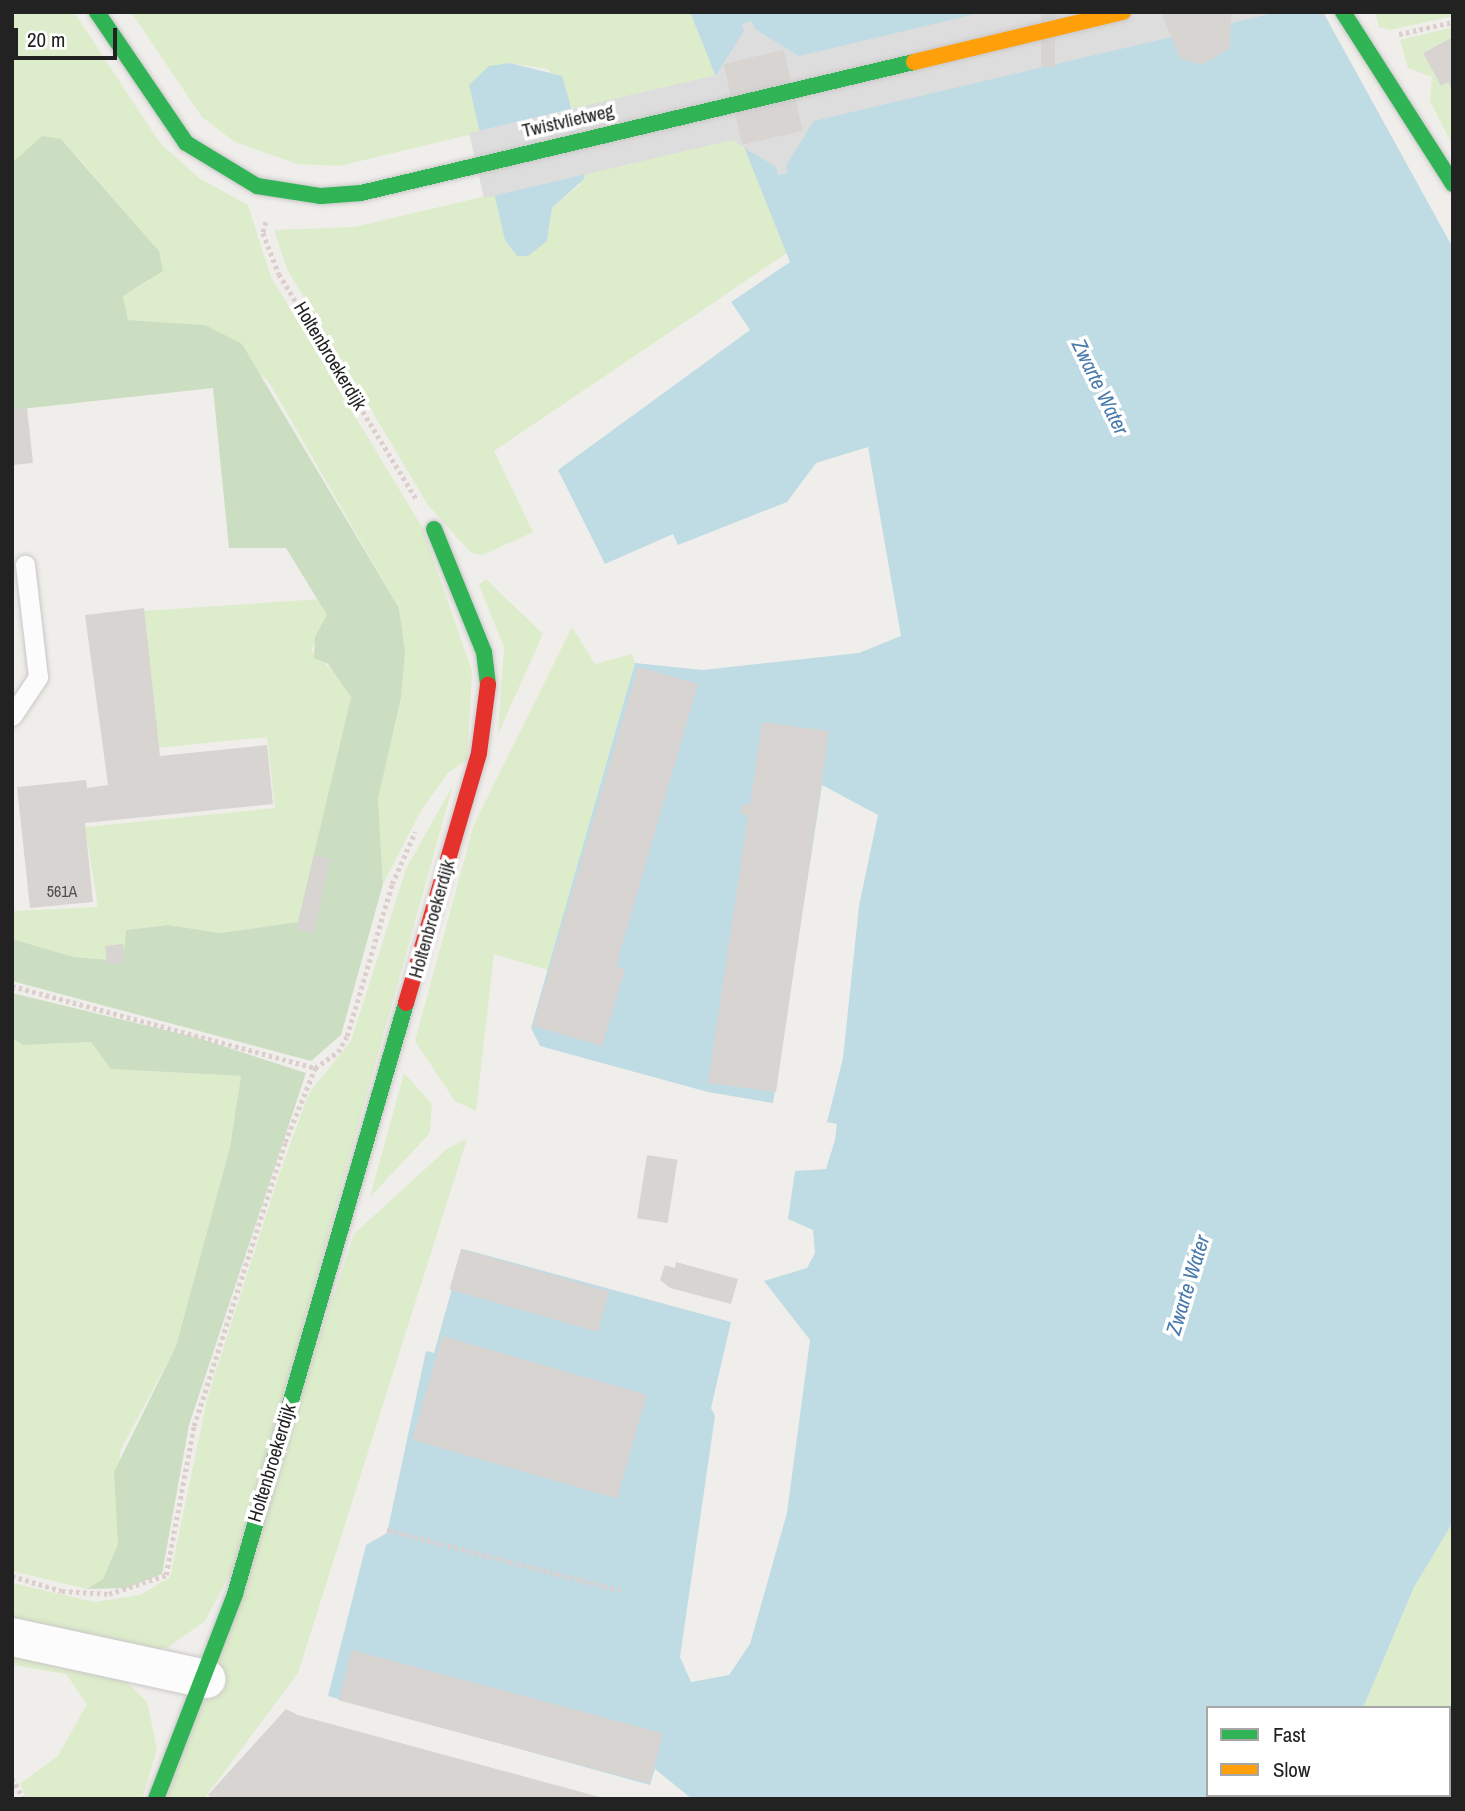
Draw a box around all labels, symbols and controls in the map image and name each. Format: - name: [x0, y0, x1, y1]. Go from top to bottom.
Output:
- scale bar: [18, 14, 121, 58]
- text: 20 m: [27, 25, 65, 54]
- street label: Twistvlietweg: [520, 99, 616, 143]
- street label: Holtenbroekerdijk: [289, 298, 371, 414]
- water label: Zwarte Water: [1066, 335, 1134, 439]
- street label: Holtenbroekerdijk: [404, 857, 460, 981]
- house number: 561A: [47, 881, 77, 901]
- water label: Zwarte Water: [1161, 1232, 1215, 1338]
- street label: Holtenbroekerdijk: [243, 1401, 301, 1525]
- legend: [1206, 1706, 1451, 1797]
- text: Fast: [1273, 1720, 1306, 1749]
- text: Slow: [1273, 1755, 1310, 1784]

